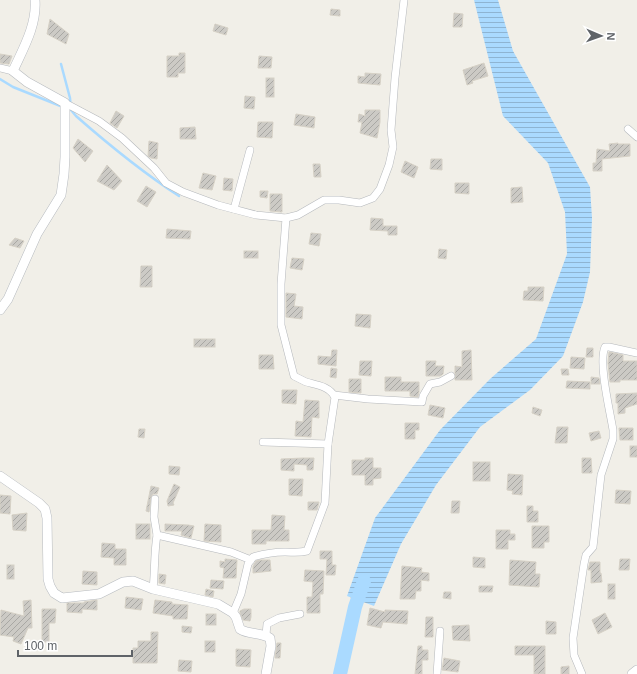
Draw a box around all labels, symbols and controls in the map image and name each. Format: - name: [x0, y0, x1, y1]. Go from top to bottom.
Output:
- north arrow: [581, 16, 621, 56]
- text: N: [605, 32, 617, 41]
- scale bar: [18, 632, 132, 658]
- text: 100 m: [24, 639, 57, 653]

